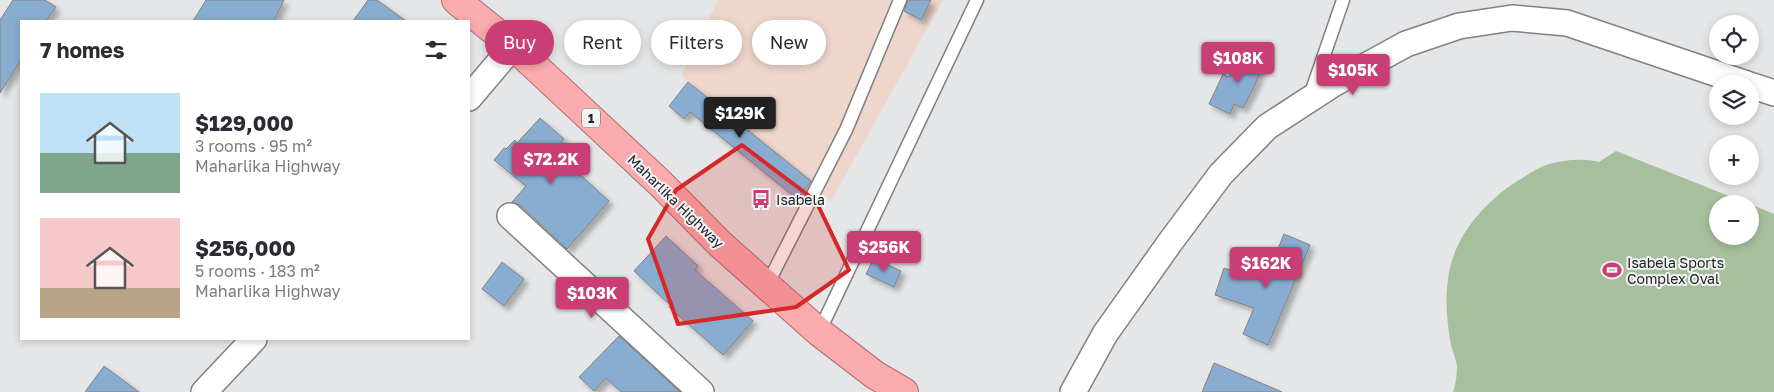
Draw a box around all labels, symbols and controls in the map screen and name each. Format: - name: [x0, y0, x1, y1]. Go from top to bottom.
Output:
- map controls: [1709, 15, 1759, 245]
- button: locate: [1709, 15, 1759, 65]
- chip: Buy: [485, 20, 554, 65]
- chip: Rent: [564, 20, 641, 65]
- chip: Filters: [651, 20, 742, 65]
- chip: New: [752, 20, 826, 65]
- icon: filters: [422, 36, 450, 64]
- text: 7 homes: [40, 37, 125, 63]
- pin: $108K: [1203, 42, 1273, 84]
- text: $108K: [1212, 48, 1264, 68]
- pin: $105K: [1318, 54, 1388, 96]
- text: $105K: [1328, 60, 1378, 80]
- button: layers: [1709, 75, 1759, 125]
- pin: $129K: [705, 96, 775, 139]
- text: $129K: [715, 103, 765, 123]
- road number: 1: [582, 109, 600, 128]
- text: $129,000: [195, 110, 294, 136]
- icon: home: [80, 113, 140, 173]
- button: +: [1709, 135, 1759, 185]
- text: 3 rooms · 95 m²: [195, 136, 312, 156]
- pin: $72.2K: [510, 142, 592, 185]
- text: $72.2K: [523, 149, 579, 169]
- street label: Maharlika Highway: [624, 151, 728, 251]
- text: Maharlika Highway: [195, 156, 341, 176]
- bus stop icon: Isabela: [750, 188, 772, 210]
- place label: Isabela: [776, 191, 825, 208]
- button: −: [1709, 195, 1759, 245]
- pin: $256K: [849, 230, 919, 273]
- text: $256,000: [195, 235, 296, 261]
- text: $256K: [858, 237, 910, 257]
- icon: home: [80, 238, 140, 298]
- pin: $162K: [1231, 246, 1301, 289]
- text: $162K: [1241, 253, 1291, 273]
- place label: Isabela Sports Complex Oval: [1627, 254, 1724, 287]
- sports icon: Isabela Sports Complex Oval: [1601, 259, 1623, 281]
- text: 5 rooms · 183 m²: [195, 261, 320, 281]
- pin: $103K: [557, 276, 627, 319]
- text: Maharlika Highway: [195, 281, 341, 301]
- text: $103K: [567, 283, 617, 303]

